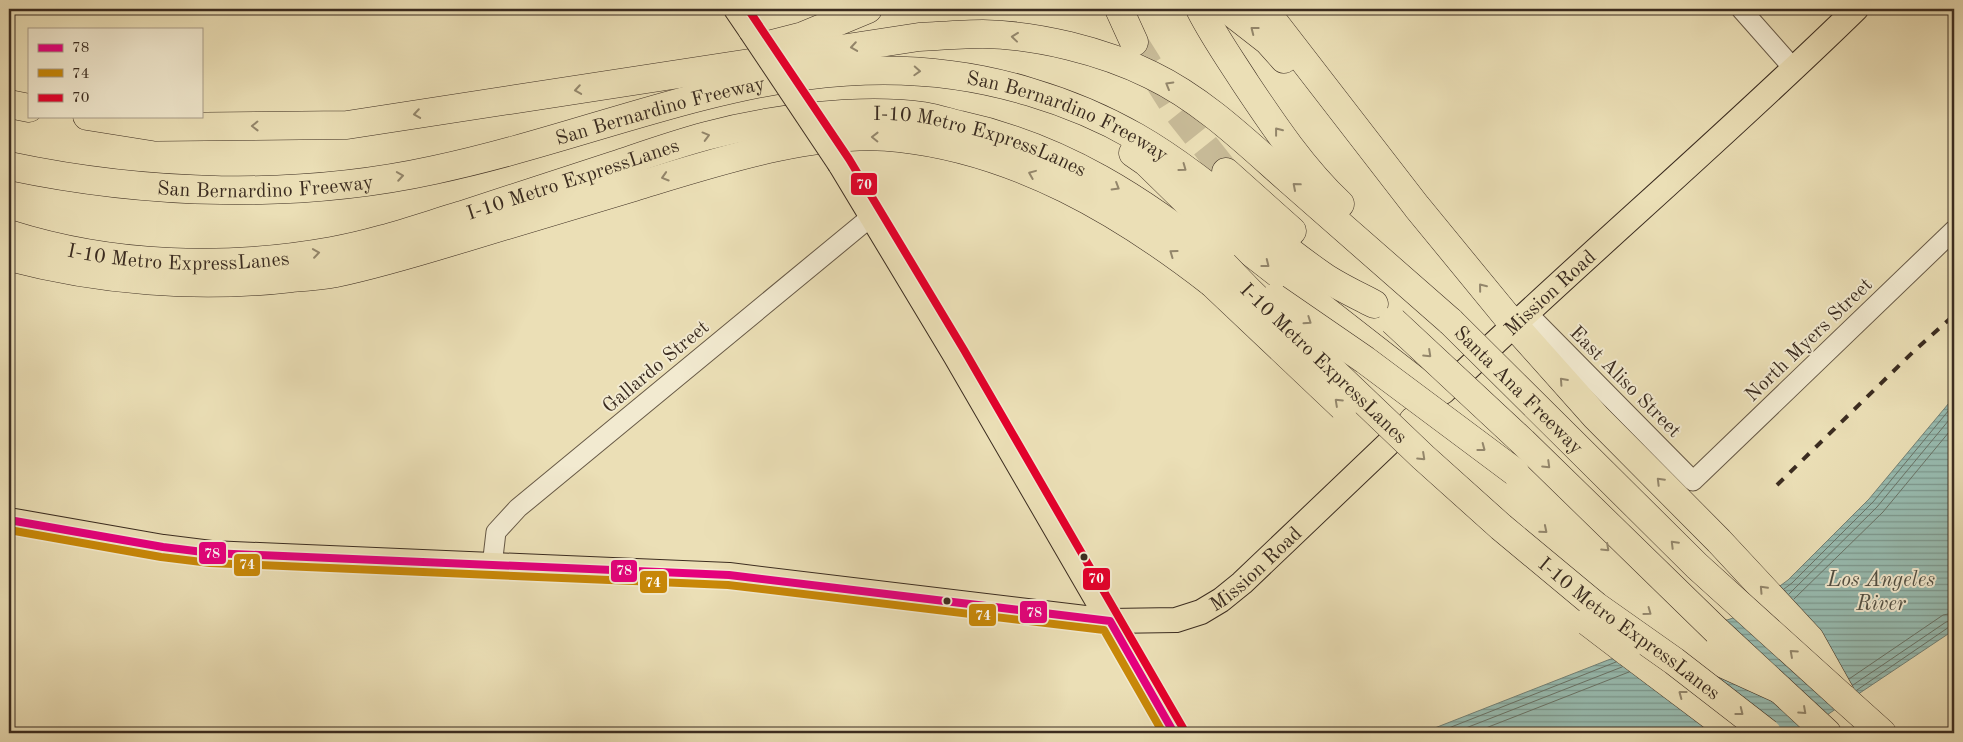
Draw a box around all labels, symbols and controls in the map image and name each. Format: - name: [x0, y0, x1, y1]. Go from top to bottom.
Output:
- one-way arrow: [1251, 27, 1260, 35]
- legend: [28, 28, 202, 118]
- one-way arrow: [1011, 32, 1019, 43]
- text: 78: [72, 41, 89, 56]
- one-way arrow: [850, 42, 858, 52]
- one-way arrow: [914, 65, 922, 76]
- text: 74: [72, 67, 89, 82]
- street label: San Bernardino Freeway: [965, 69, 1171, 166]
- street label: San Bernardino Freeway: [554, 75, 767, 150]
- one-way arrow: [1166, 82, 1175, 92]
- one-way arrow: [573, 84, 582, 94]
- text: 70: [72, 91, 89, 106]
- street label: I-10 Metro ExpressLanes: [873, 105, 1089, 182]
- one-way arrow: [413, 108, 421, 119]
- one-way arrow: [251, 120, 259, 131]
- one-way arrow: [1276, 128, 1284, 137]
- one-way arrow: [702, 131, 711, 142]
- one-way arrow: [871, 132, 878, 142]
- street label: I-10 Metro ExpressLanes: [465, 136, 682, 225]
- one-way arrow: [1177, 162, 1187, 171]
- one-way arrow: [1028, 169, 1037, 180]
- one-way arrow: [396, 172, 405, 182]
- one-way arrow: [661, 172, 669, 182]
- line badge: 70: [850, 172, 878, 196]
- street label: San Bernardino Freeway: [156, 173, 375, 202]
- text: 70: [856, 178, 872, 192]
- one-way arrow: [1110, 180, 1119, 190]
- one-way arrow: [1293, 183, 1302, 192]
- street label: I-10 Metro ExpressLanes: [66, 242, 290, 275]
- street label: Mission Road: [1501, 247, 1600, 340]
- one-way arrow: [313, 248, 321, 259]
- one-way arrow: [1169, 250, 1179, 259]
- one-way arrow: [1260, 258, 1269, 266]
- street label: North Myers Street: [1742, 275, 1877, 406]
- street label: I-10 Metro ExpressLanes: [1235, 280, 1410, 448]
- one-way arrow: [1478, 283, 1487, 292]
- one-way arrow: [1303, 315, 1312, 324]
- street label: Gallardo Street: [599, 317, 713, 418]
- street label: Santa Ana Freeway: [1450, 323, 1586, 459]
- street label: East Aliso Street: [1565, 323, 1684, 442]
- one-way arrow: [1423, 349, 1432, 358]
- one-way arrow: [1560, 377, 1569, 386]
- one-way arrow: [1334, 399, 1343, 408]
- one-way arrow: [1476, 442, 1485, 450]
- one-way arrow: [1417, 451, 1426, 460]
- one-way arrow: [1541, 460, 1550, 469]
- one-way arrow: [1657, 478, 1666, 487]
- street label: Mission Road: [1207, 524, 1306, 616]
- one-way arrow: [1539, 524, 1548, 533]
- one-way arrow: [1671, 540, 1680, 549]
- line badge: 78: [198, 541, 227, 565]
- one-way arrow: [1600, 542, 1609, 551]
- text: 78: [204, 547, 220, 561]
- unlabelled marker: [1079, 552, 1089, 562]
- line badge: 74: [233, 553, 261, 577]
- street label: I-10 Metro ExpressLanes: [1534, 554, 1723, 705]
- text: 74: [239, 558, 255, 572]
- line badge: 78: [610, 559, 638, 583]
- text: 78: [616, 564, 632, 578]
- line badge: 70: [1082, 567, 1111, 591]
- line badge: 74: [639, 570, 668, 594]
- water label: Los Angeles River: [1826, 570, 1935, 615]
- text: 70: [1088, 572, 1104, 586]
- text: 74: [645, 576, 661, 590]
- one-way arrow: [1760, 585, 1769, 594]
- unlabelled marker: [942, 596, 952, 606]
- line badge: 78: [1019, 600, 1048, 624]
- line badge: 74: [968, 603, 997, 627]
- text: 78: [1026, 606, 1042, 620]
- one-way arrow: [1642, 607, 1651, 615]
- text: 74: [975, 609, 991, 623]
- one-way arrow: [1790, 650, 1799, 659]
- one-way arrow: [1679, 691, 1688, 699]
- one-way arrow: [1798, 705, 1807, 714]
- one-way arrow: [1734, 706, 1744, 715]

